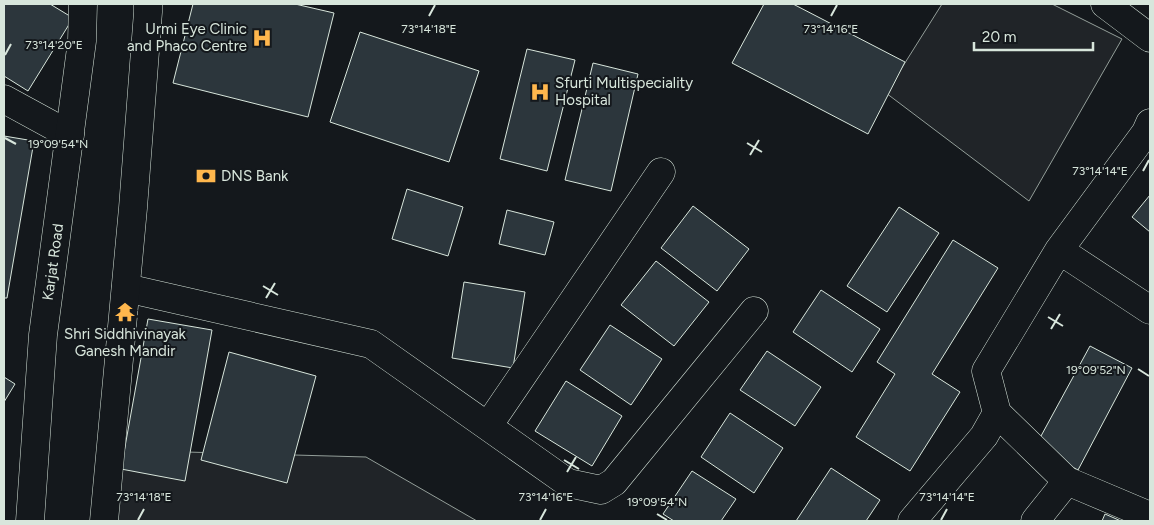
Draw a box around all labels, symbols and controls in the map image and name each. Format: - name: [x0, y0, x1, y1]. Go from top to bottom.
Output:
- place label: Urmi Eye Clinic and Phaco Centre: [127, 20, 247, 55]
- scale bar: [974, 20, 1093, 52]
- text: 73°14'18"E: [401, 22, 457, 36]
- text: 73°14'16"E: [804, 22, 858, 36]
- hospital icon: Urmi Eye Clinic and Phaco Centre: [251, 27, 273, 49]
- text: 20 m: [982, 28, 1016, 46]
- text: 73°14'20"E: [25, 38, 83, 52]
- place label: Sfurti Multispeciality Hospital: [555, 74, 693, 109]
- hospital icon: Sfurti Multispeciality Hospital: [529, 81, 551, 103]
- text: 19°09'54"N: [28, 137, 88, 151]
- text: 73°14'14"E: [1072, 164, 1128, 178]
- bank icon: DNS Bank: [195, 165, 217, 187]
- place label: DNS Bank: [221, 167, 289, 185]
- street label: Karjat Road: [39, 222, 67, 302]
- temple icon: Shri Siddhivinayak Ganesh Mandir: [114, 301, 136, 323]
- place label: Shri Siddhivinayak Ganesh Mandir: [64, 325, 187, 360]
- text: 19°09'52"N: [1066, 363, 1126, 377]
- text: 73°14'18"E: [116, 490, 172, 504]
- text: 73°14'16"E: [519, 490, 573, 504]
- text: 73°14'14"E: [919, 490, 975, 504]
- text: 19°09'54"N: [627, 495, 687, 509]

